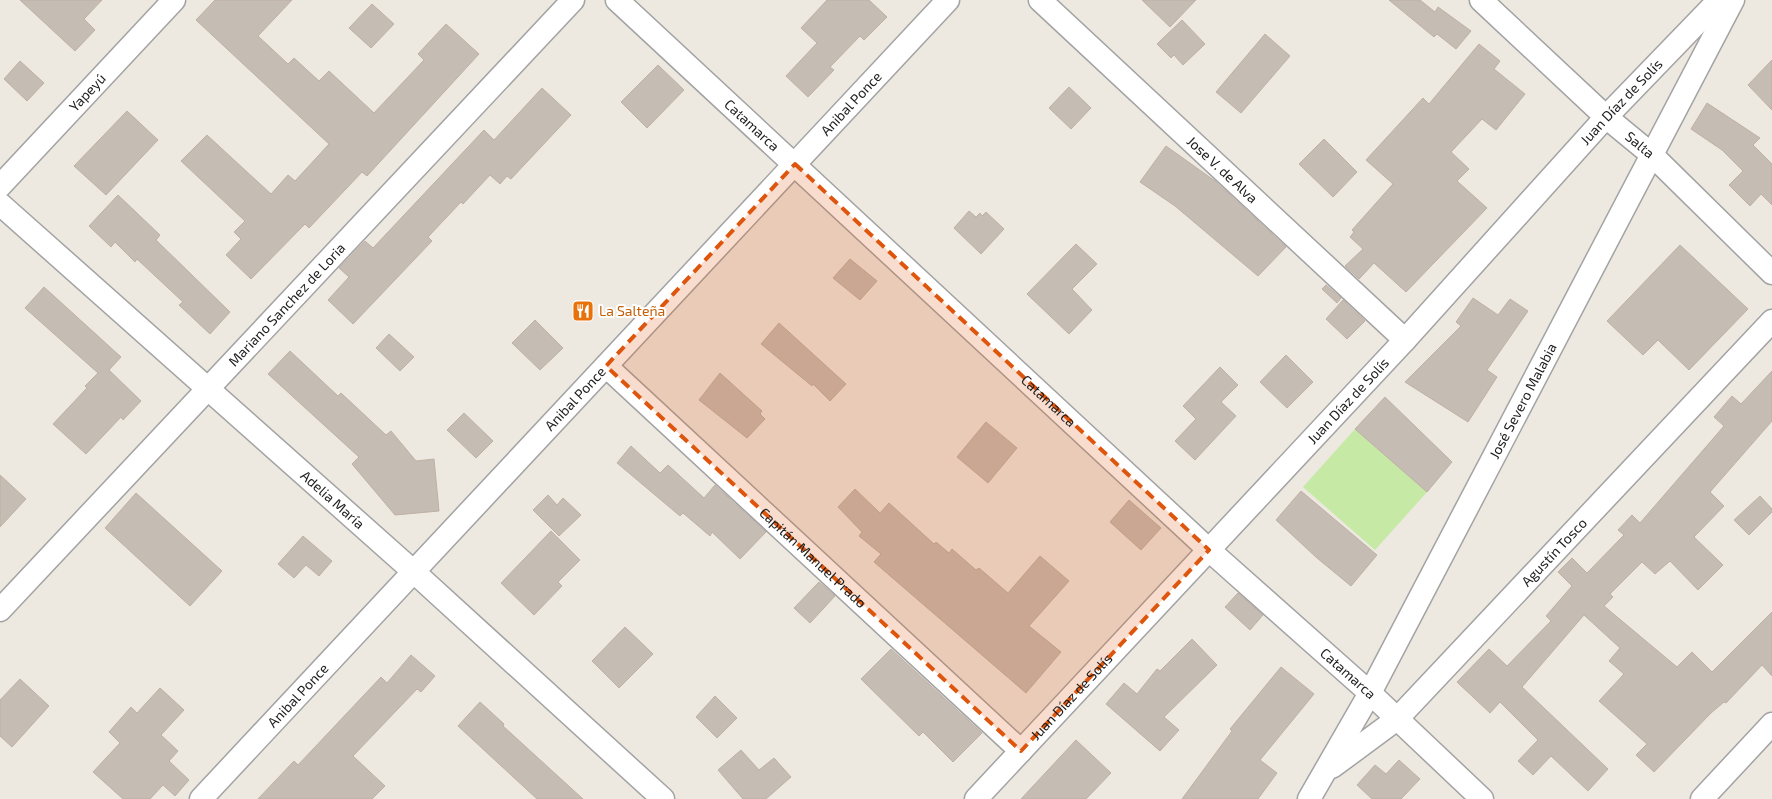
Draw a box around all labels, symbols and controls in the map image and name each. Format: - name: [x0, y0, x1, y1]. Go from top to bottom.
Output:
- street label: Juan Díaz de Solís: [1576, 55, 1666, 148]
- street label: Anibal Ponce: [817, 68, 885, 139]
- street label: Yapeyú: [65, 70, 109, 115]
- street label: Catamarca: [721, 95, 783, 154]
- street label: Salta: [1622, 127, 1658, 161]
- street label: Jose V. de Alva: [1184, 132, 1261, 206]
- street label: Mariano Sanchez de Loria: [224, 239, 349, 370]
- restaurant icon: La Salteña: [571, 299, 595, 323]
- place label: La Salteña: [599, 302, 665, 319]
- street label: José Severo Malabia: [1485, 340, 1560, 461]
- street label: Juan Díaz de Solís: [1303, 354, 1392, 447]
- street label: Anibal Ponce: [541, 363, 609, 434]
- street label: Catamarca: [1018, 371, 1080, 430]
- street label: Adelia María: [298, 466, 368, 532]
- street label: Capitán Manuel Prado: [756, 504, 870, 611]
- street label: Agustín Tosco: [1518, 514, 1590, 590]
- street label: Catamarca: [1317, 644, 1380, 702]
- street label: Juan Díaz de Solís: [1027, 650, 1116, 743]
- street label: Anibal Ponce: [264, 659, 332, 731]

